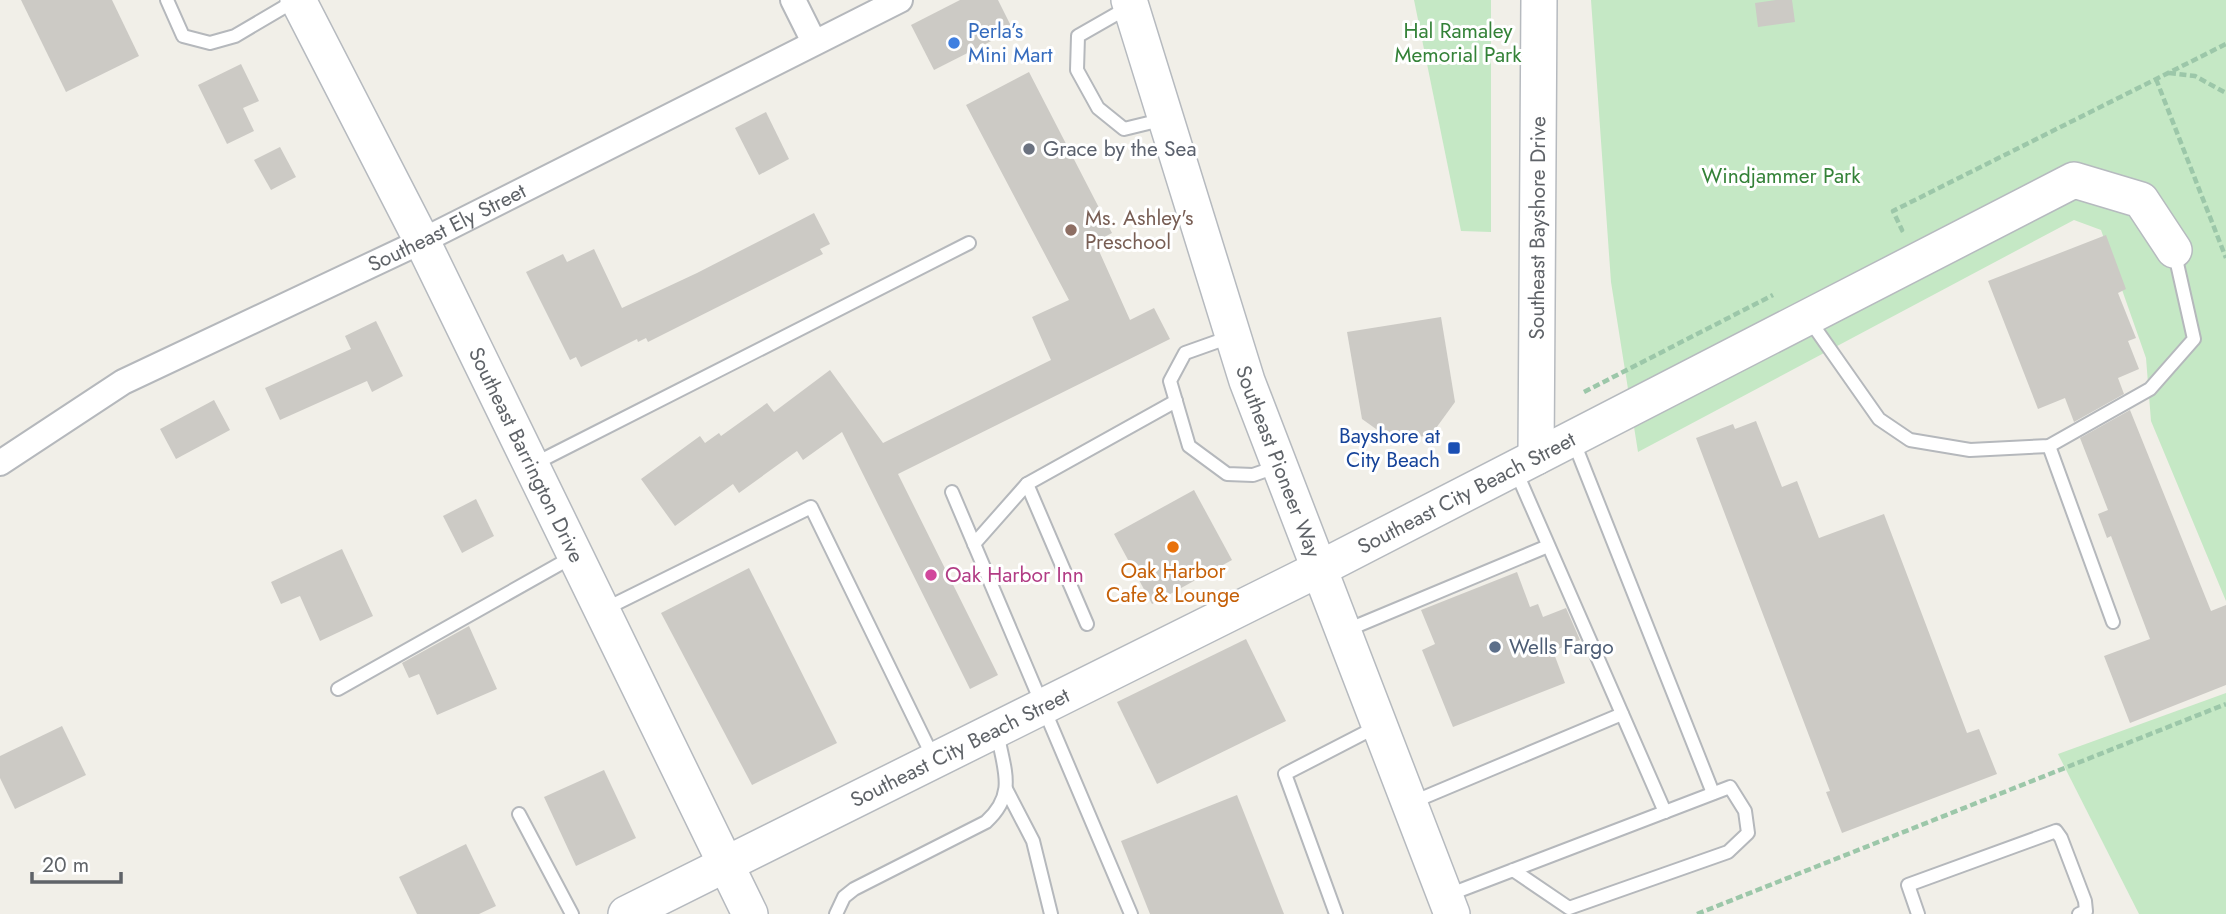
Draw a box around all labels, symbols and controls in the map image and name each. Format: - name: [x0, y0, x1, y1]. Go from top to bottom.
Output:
- place label: Perla’s Mini Mart: [968, 16, 1053, 70]
- park label: Hal Ramaley Memorial Park: [1395, 16, 1522, 70]
- marker: Perla’s Mini Mart: [946, 35, 962, 51]
- street label: Southeast Bayshore Drive: [1522, 116, 1553, 340]
- place label: Grace by the Sea: [1043, 134, 1197, 164]
- marker: Grace by the Sea: [1021, 141, 1037, 157]
- park label: Windjammer Park: [1701, 161, 1861, 191]
- street label: Southeast Ely Street: [363, 176, 531, 279]
- place label: Ms. Ashley's Preschool: [1085, 203, 1193, 257]
- marker: Ms. Ashley's Preschool: [1063, 222, 1079, 238]
- street label: Southeast Barrington Drive: [461, 342, 592, 568]
- street label: Southeast Pioneer Way: [1228, 362, 1329, 562]
- place label: Bayshore at City Beach: [1339, 421, 1440, 475]
- street label: Southeast City Beach Street: [1352, 424, 1581, 562]
- marker: Bayshore at City Beach: [1446, 440, 1462, 456]
- marker: Oak Harbor Cafe & Lounge: [1165, 539, 1181, 555]
- place label: Oak Harbor Cafe & Lounge: [1106, 556, 1240, 610]
- place label: Oak Harbor Inn: [945, 560, 1084, 590]
- marker: Oak Harbor Inn: [923, 567, 939, 583]
- place label: Wells Fargo: [1509, 632, 1614, 662]
- marker: Wells Fargo: [1487, 639, 1503, 655]
- street label: Southeast City Beach Street: [845, 681, 1075, 815]
- scale bar: [32, 841, 121, 885]
- text: 20 m: [42, 850, 89, 880]

